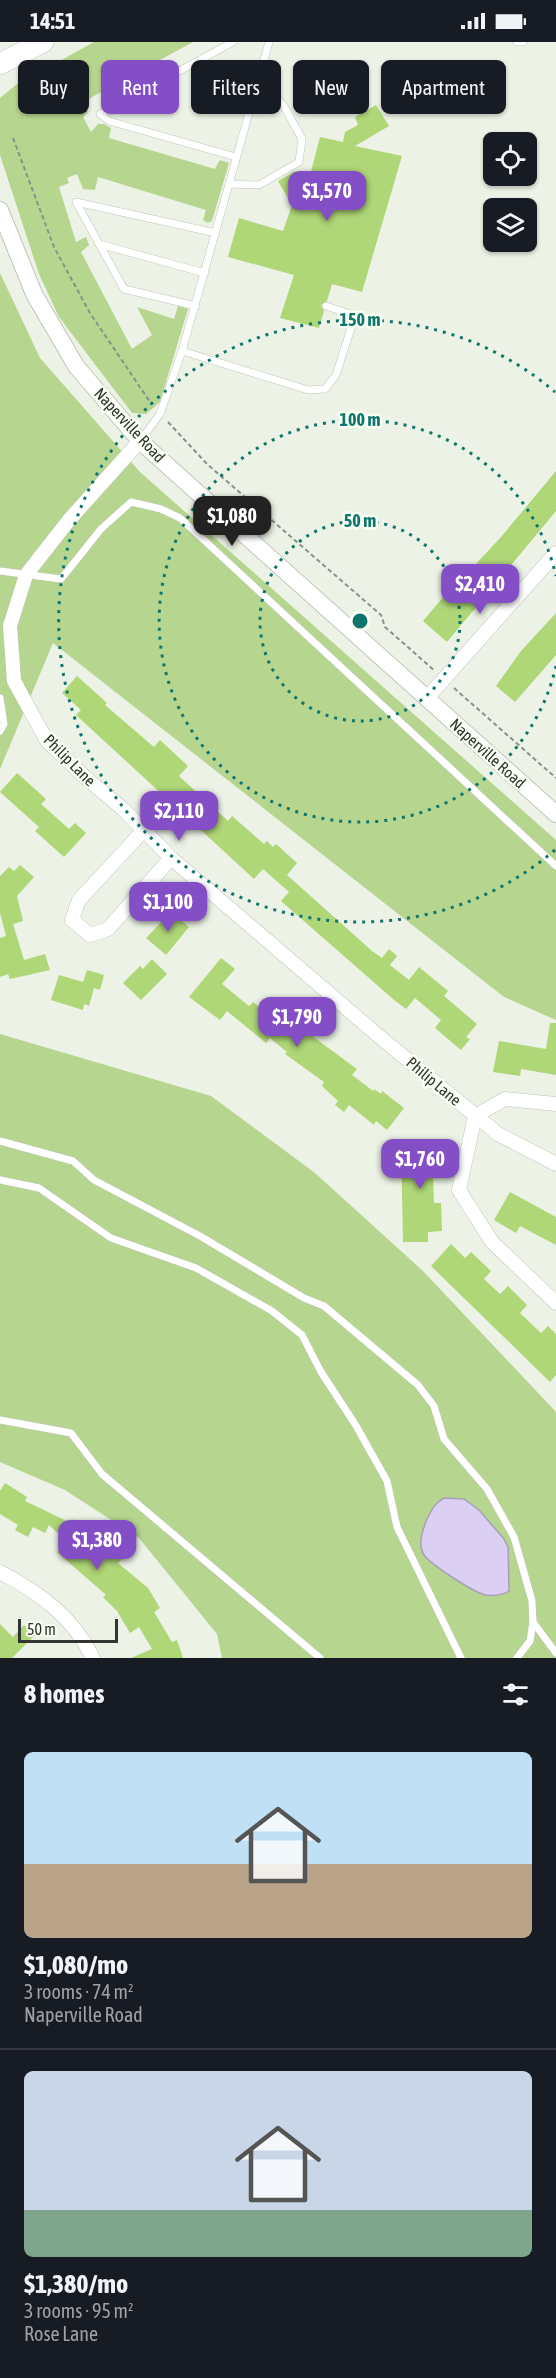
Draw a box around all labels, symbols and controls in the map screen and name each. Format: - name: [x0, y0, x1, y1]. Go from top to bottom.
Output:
- text: 14:51: [30, 8, 75, 34]
- chip: Buy: [18, 60, 89, 114]
- chip: Rent: [101, 60, 179, 114]
- chip: Filters: [191, 60, 281, 114]
- chip: New: [293, 60, 369, 114]
- chip: Apartment: [381, 60, 506, 114]
- map controls: [483, 132, 537, 252]
- button: locate: [483, 132, 537, 186]
- pin: $1,570: [278, 171, 376, 222]
- text: $1,570: [302, 179, 352, 202]
- button: layers: [483, 198, 537, 252]
- text: 150 m: [340, 309, 380, 330]
- street label: Naperville Road: [90, 384, 169, 467]
- text: 100 m: [340, 409, 380, 430]
- pin: $1,080: [183, 496, 281, 547]
- text: $1,080: [207, 504, 257, 527]
- text: 50 m: [344, 510, 376, 531]
- pin: $2,410: [431, 564, 529, 615]
- text: $2,410: [455, 572, 505, 595]
- centre of rings: [350, 611, 370, 631]
- street label: Naperville Road: [446, 715, 529, 792]
- street label: Philip Lane: [40, 730, 100, 790]
- pin: $2,110: [130, 791, 228, 842]
- text: $2,110: [154, 799, 204, 822]
- pin: $1,100: [119, 882, 217, 933]
- text: $1,100: [143, 890, 193, 913]
- pin: $1,790: [248, 997, 346, 1048]
- text: $1,790: [272, 1005, 322, 1028]
- street label: Philip Lane: [402, 1053, 465, 1110]
- pin: $1,760: [371, 1139, 469, 1190]
- text: $1,760: [395, 1147, 445, 1170]
- pin: $1,380: [48, 1520, 146, 1571]
- text: $1,380: [72, 1528, 122, 1551]
- scale bar: [18, 1616, 118, 1644]
- text: 50 m: [27, 1620, 56, 1638]
- icon: filters: [499, 1678, 532, 1711]
- text: 8 homes: [24, 1679, 104, 1709]
- icon: home: [224, 1791, 332, 1899]
- text: $1,080/mo: [24, 1950, 128, 1980]
- text: 3 rooms · 74 m²: [24, 1980, 134, 2003]
- text: Naperville Road: [24, 2003, 143, 2026]
- icon: home: [224, 2110, 332, 2218]
- text: $1,380/mo: [24, 2269, 128, 2299]
- text: 3 rooms · 95 m²: [24, 2299, 134, 2322]
- text: Rose Lane: [24, 2322, 98, 2345]

